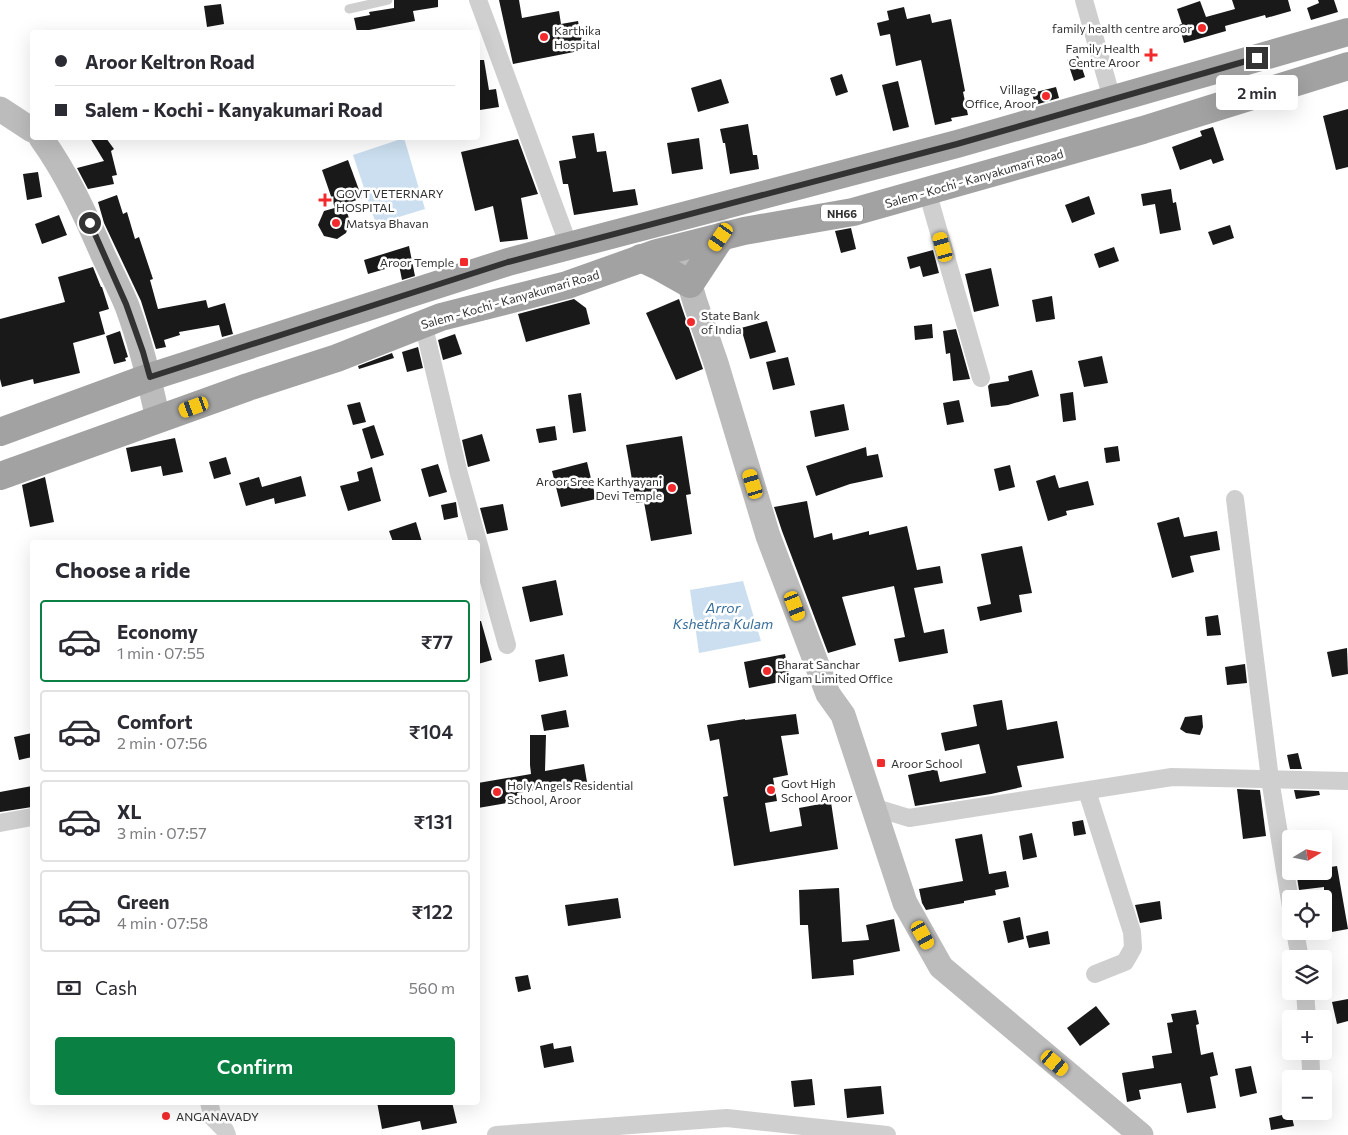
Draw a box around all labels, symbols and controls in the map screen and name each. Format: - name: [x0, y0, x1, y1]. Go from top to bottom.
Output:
- place label: family health centre aroor: [1052, 21, 1192, 35]
- marker: family health centre aroor: [1196, 22, 1208, 34]
- place label: Karthika Hospital: [554, 23, 601, 51]
- marker: Karthika Hospital: [538, 31, 550, 43]
- place label: Family Health Centre Aroor: [1066, 41, 1140, 69]
- route end: [1246, 47, 1268, 69]
- marker: Family Health Centre Aroor: [1144, 48, 1158, 62]
- text: Aroor Keltron Road: [85, 50, 255, 73]
- callout: 2 min: [1216, 76, 1298, 110]
- place label: Village Office, Aroor: [965, 82, 1036, 110]
- text: 2 min: [1237, 83, 1277, 102]
- marker: Village Office, Aroor: [1040, 90, 1052, 102]
- text: Salem - Kochi - Kanyakumari Road: [85, 98, 383, 121]
- street label: Salem - Kochi - Kanyakumari Road: [883, 146, 1065, 210]
- place label: GOVT VETERNARY HOSPITAL: [336, 186, 444, 214]
- marker: GOVT VETERNARY HOSPITAL: [318, 193, 332, 207]
- road number: NH66: [821, 204, 863, 222]
- route start: [79, 212, 101, 234]
- place label: Matsya Bhavan: [346, 216, 429, 230]
- marker: Matsya Bhavan: [330, 217, 342, 229]
- car: [706, 220, 735, 254]
- car: [931, 231, 954, 263]
- place label: Aroor Temple: [380, 255, 454, 269]
- marker: Aroor Temple: [458, 256, 470, 268]
- street label: Salem - Kochi - Kanyakumari Road: [419, 267, 601, 331]
- place label: State Bank of India: [701, 308, 760, 336]
- marker: State Bank of India: [685, 316, 697, 328]
- car: [177, 395, 210, 419]
- car: [741, 467, 764, 501]
- place label: Aroor Sree Karthyayani Devi Temple: [536, 474, 662, 502]
- marker: Aroor Sree Karthyayani Devi Temple: [666, 482, 678, 494]
- text: Choose a ride: [55, 556, 190, 583]
- car: [782, 589, 807, 623]
- water label: Arror Kshethra Kulam: [673, 599, 773, 632]
- icon: car: [57, 619, 102, 664]
- text: Economy: [117, 620, 198, 643]
- text: ₹77: [421, 630, 453, 653]
- text: 1 min · 07:55: [117, 643, 205, 662]
- place label: Bharat Sanchar Nigam Limited Office: [777, 657, 893, 685]
- marker: Bharat Sanchar Nigam Limited Office: [761, 665, 773, 677]
- icon: car: [57, 709, 102, 754]
- text: Comfort: [117, 710, 193, 733]
- text: ₹104: [409, 720, 453, 743]
- text: 2 min · 07:56: [117, 733, 208, 752]
- place label: Aroor School: [891, 756, 963, 770]
- marker: Aroor School: [875, 757, 887, 769]
- place label: Govt High School Aroor: [781, 776, 853, 804]
- place label: Holy Angels Residential School, Aroor: [507, 778, 633, 806]
- marker: Govt High School Aroor: [765, 784, 777, 796]
- marker: Holy Angels Residential School, Aroor: [491, 786, 503, 798]
- icon: car: [57, 799, 102, 844]
- text: XL: [117, 800, 142, 823]
- text: ₹131: [414, 810, 453, 833]
- text: 3 min · 07:57: [117, 823, 207, 842]
- north arrow: [1282, 830, 1332, 880]
- map controls: [1282, 830, 1332, 1120]
- icon: car: [57, 889, 102, 934]
- text: Green: [117, 890, 169, 913]
- button: locate: [1282, 890, 1332, 940]
- text: ₹122: [412, 900, 453, 923]
- text: 4 min · 07:58: [117, 913, 208, 932]
- car: [909, 918, 936, 952]
- button: layers: [1282, 950, 1332, 1000]
- icon: cash: [55, 974, 83, 1002]
- text: Cash: [95, 976, 137, 999]
- text: 560 m: [409, 978, 455, 997]
- button: +: [1282, 1010, 1332, 1060]
- button: Confirm: [55, 1037, 455, 1095]
- car: [1038, 1048, 1071, 1078]
- button: −: [1282, 1070, 1332, 1120]
- place label: ANGANAVADY: [176, 1109, 259, 1123]
- marker: ANGANAVADY: [160, 1110, 172, 1122]

